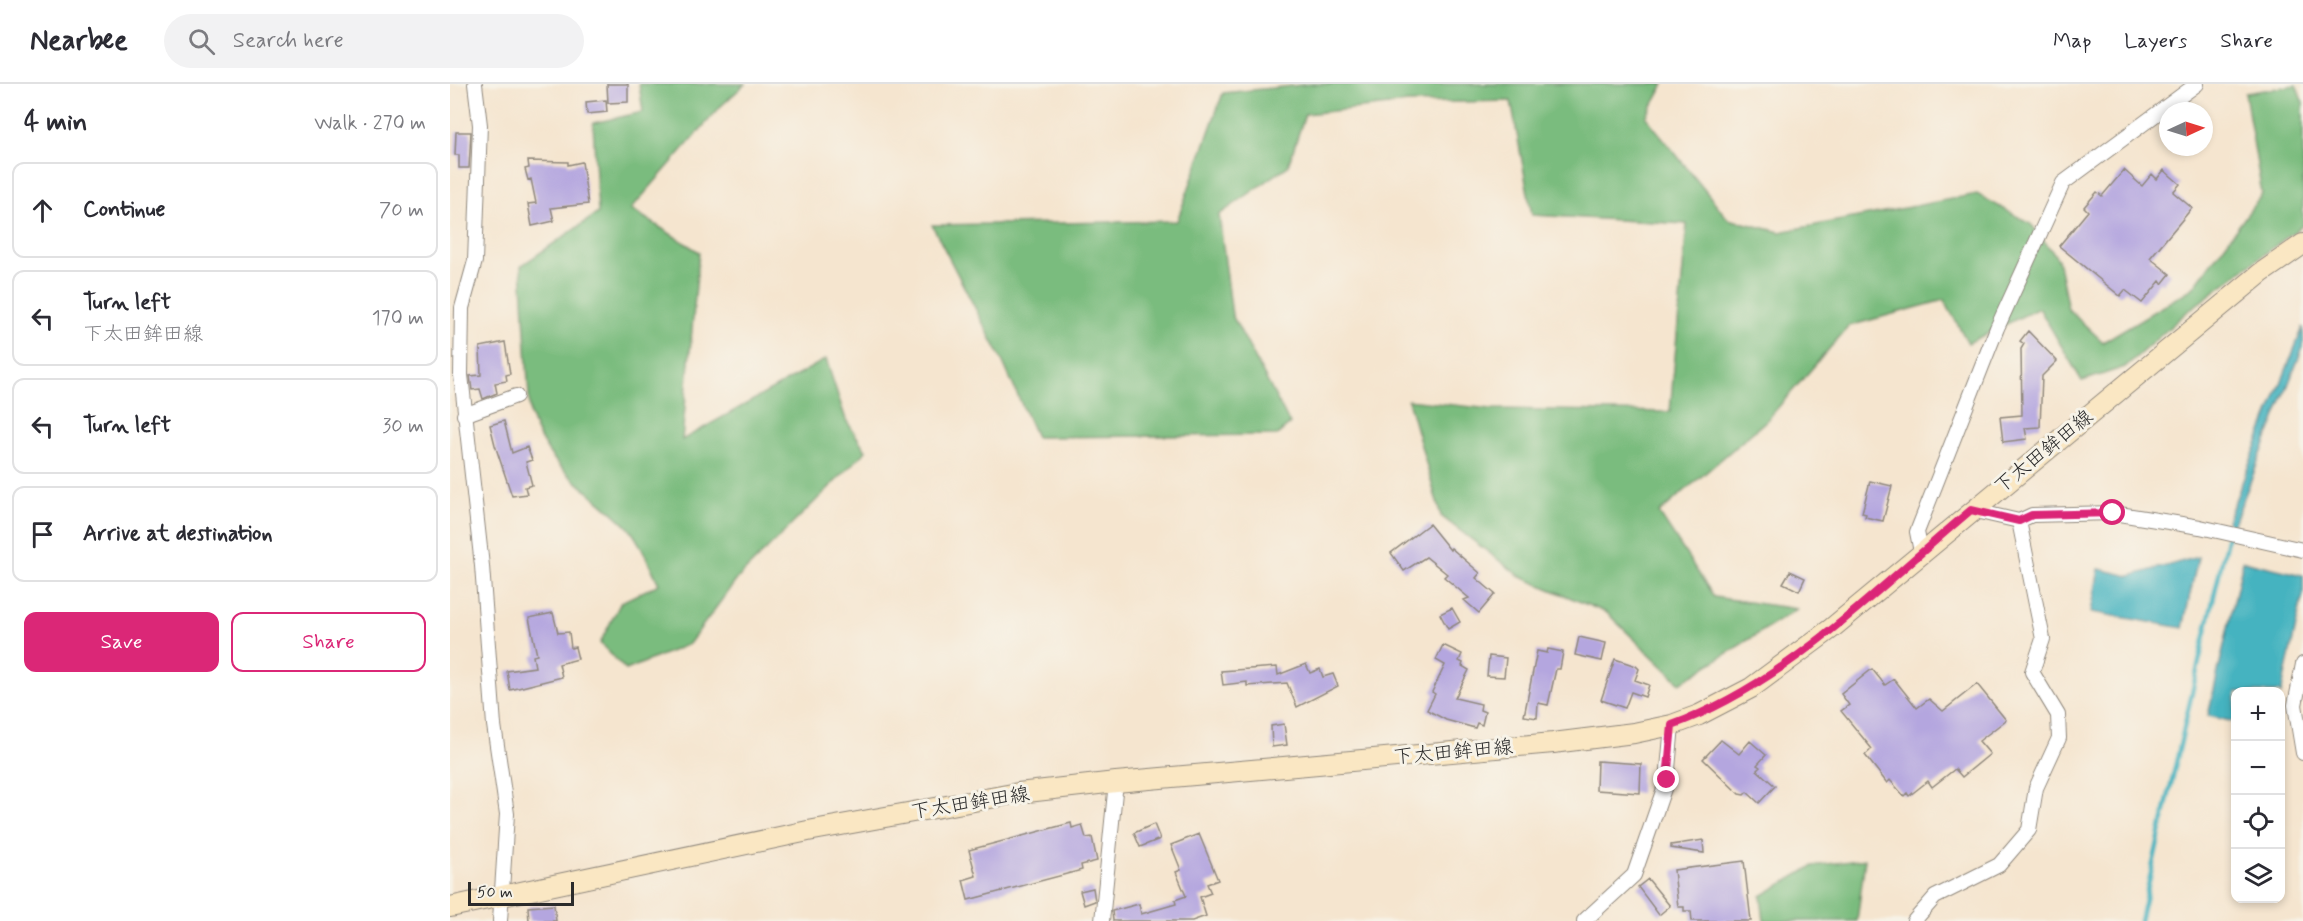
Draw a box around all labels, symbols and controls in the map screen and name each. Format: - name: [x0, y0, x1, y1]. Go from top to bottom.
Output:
- search box: [164, 14, 584, 68]
- text: Nearbee: [30, 23, 128, 60]
- icon: search: [185, 25, 218, 58]
- text: Search here: [233, 27, 344, 55]
- text: Map: [2053, 27, 2091, 55]
- text: Layers: [2124, 27, 2187, 55]
- text: Share: [2220, 27, 2273, 55]
- north arrow: [2159, 102, 2213, 156]
- text: 4 min: [24, 106, 87, 140]
- text: Walk · 270 m: [314, 110, 426, 137]
- icon: ahead: [26, 194, 59, 227]
- text: Continue: [83, 196, 165, 224]
- text: 70 m: [379, 197, 424, 224]
- text: Turn left: [83, 289, 171, 317]
- icon: left: [26, 302, 59, 335]
- text: 170 m: [372, 305, 424, 332]
- text: 下太田鉾田線: [83, 321, 203, 348]
- street label: 下太田鉾田線: [1989, 404, 2099, 500]
- icon: left: [26, 410, 59, 443]
- text: Turn left: [83, 412, 171, 440]
- text: 30 m: [382, 413, 424, 440]
- route start: [2099, 499, 2125, 525]
- icon: arrive: [26, 518, 59, 551]
- text: Arrive at destination: [83, 520, 273, 548]
- button: Save: [24, 612, 219, 672]
- button: Share: [231, 612, 426, 672]
- map controls: [2231, 687, 2285, 903]
- button: +: [2231, 687, 2285, 741]
- street label: 下太田鉾田線: [1392, 734, 1514, 771]
- button: −: [2231, 741, 2285, 795]
- route end: [1653, 766, 1679, 792]
- street label: 下太田鉾田線: [909, 781, 1032, 826]
- button: locate: [2231, 795, 2285, 849]
- button: layers: [2231, 849, 2285, 903]
- scale bar: [468, 879, 574, 906]
- text: 50 m: [477, 882, 513, 903]

